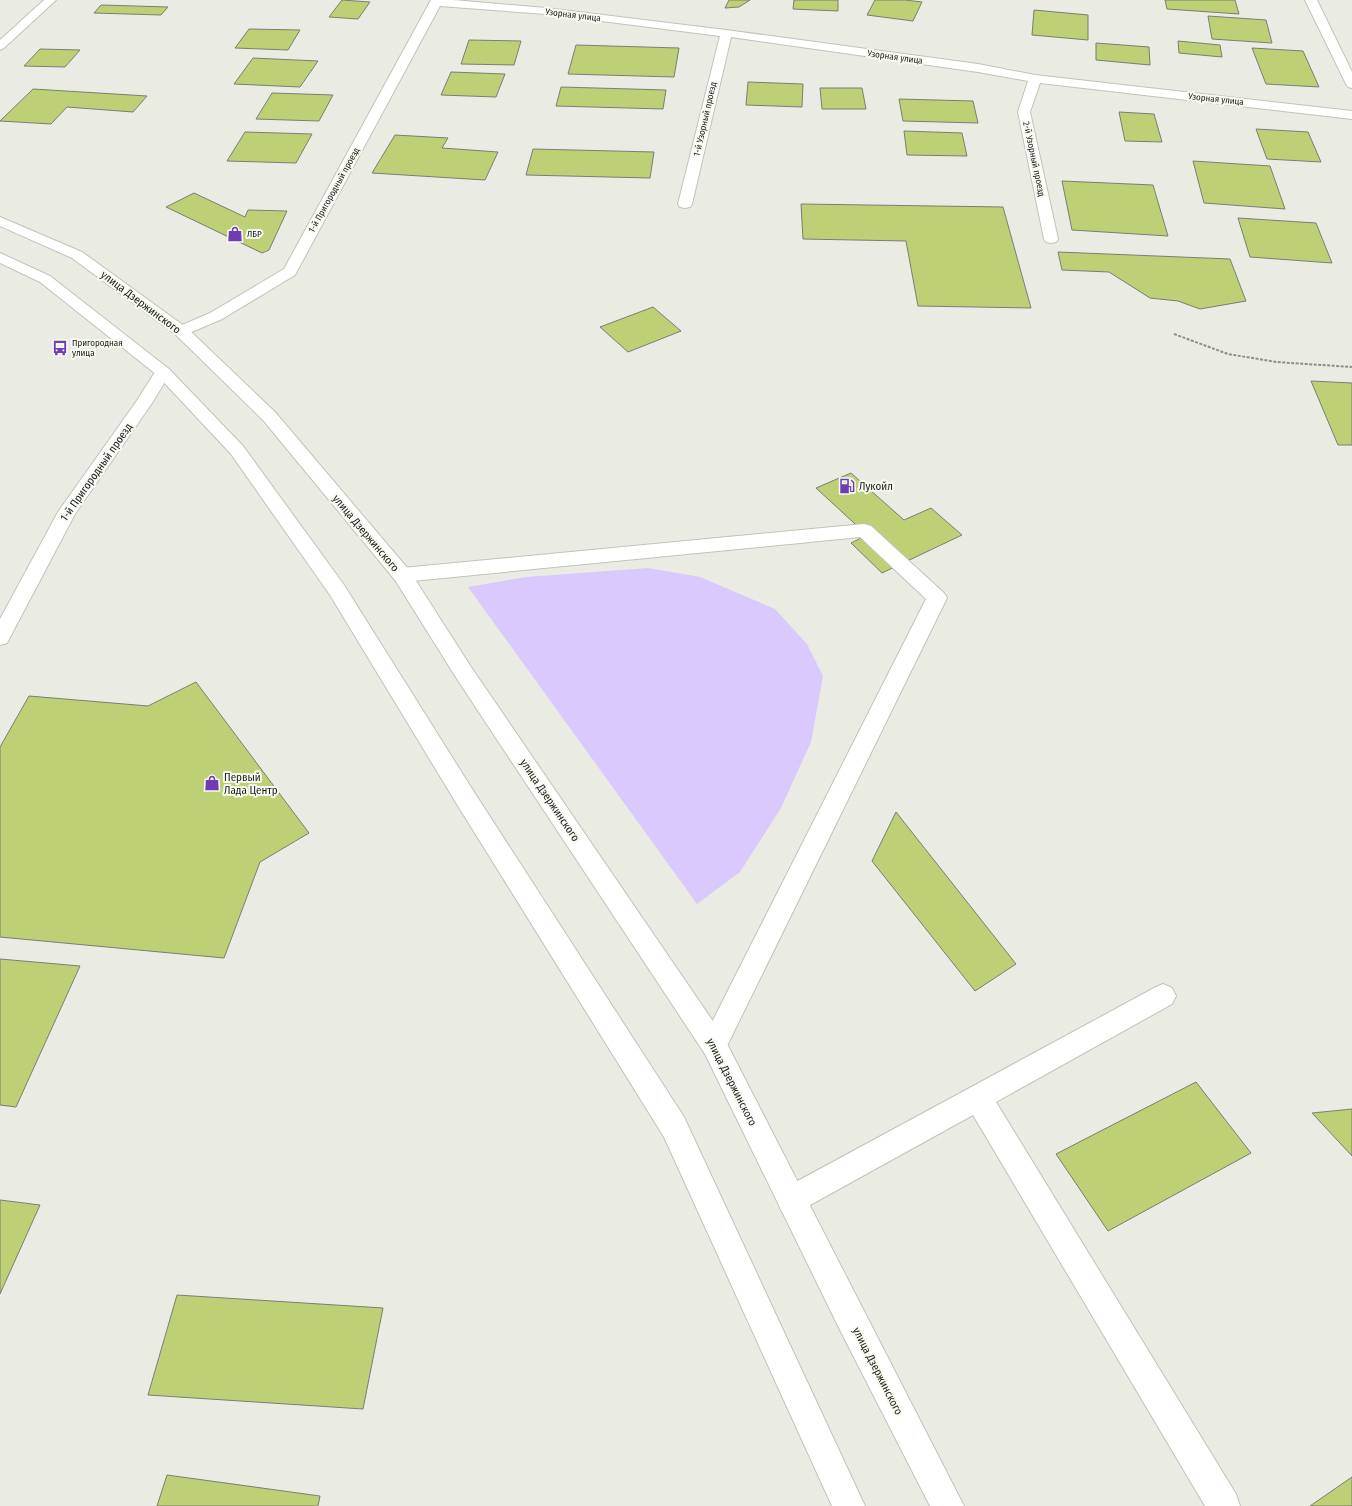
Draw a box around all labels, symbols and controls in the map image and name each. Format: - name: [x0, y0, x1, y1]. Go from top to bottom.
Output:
- street label: Узорная улица: [544, 7, 602, 23]
- street label: Узорная улица: [866, 48, 924, 66]
- street label: 1-й Узорный проезд: [692, 80, 719, 157]
- street label: Узорная улица: [1187, 91, 1245, 107]
- street label: 2-й Узорный проезд: [1021, 121, 1047, 198]
- street label: 1-й Пригородный проезд: [306, 145, 362, 234]
- shop icon: ЛБР: [226, 225, 244, 243]
- place label: ЛБР: [247, 229, 262, 239]
- street label: улица Дзержинского: [98, 268, 183, 337]
- place label: Пригородная улица: [72, 338, 123, 358]
- bus stop icon: Пригородная улица: [51, 339, 69, 357]
- street label: 1-й Пригородный проезд: [58, 420, 135, 524]
- fuel station icon: Лукойл: [838, 477, 856, 495]
- place label: Лукойл: [859, 480, 893, 493]
- street label: улица Дзержинского: [330, 492, 402, 575]
- street label: улица Дзержинского: [517, 757, 582, 844]
- place label: Первый Лада Центр: [224, 771, 278, 797]
- shop icon: Первый Лада Центр: [203, 774, 221, 792]
- street label: улица Дзержинского: [704, 1036, 759, 1128]
- street label: улица Дзержинского: [850, 1325, 905, 1417]

